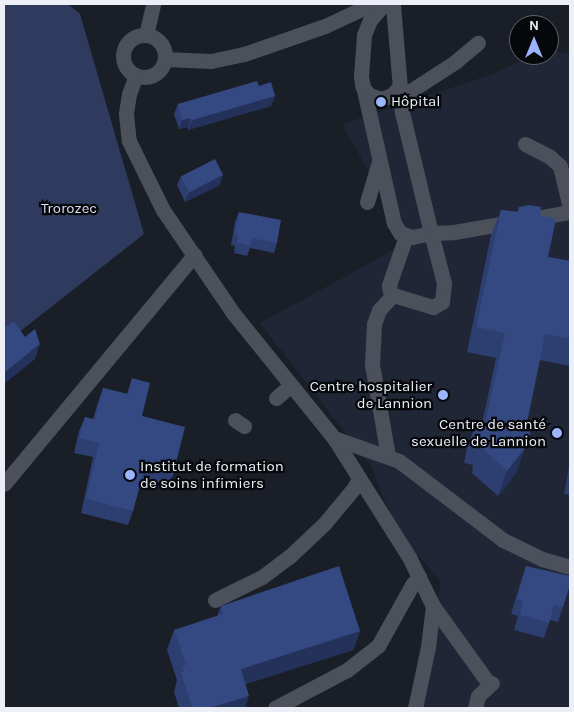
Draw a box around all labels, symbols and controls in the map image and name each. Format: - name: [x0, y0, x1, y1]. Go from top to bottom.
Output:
- north arrow: [509, 15, 559, 65]
- text: N: [529, 17, 539, 34]
- place label: Hôpital: [391, 93, 441, 111]
- marker: Hôpital: [375, 96, 387, 108]
- park label: Trorozec: [41, 200, 97, 218]
- place label: Centre hospitalier de Lannion: [310, 377, 432, 412]
- marker: Centre hospitalier de Lannion: [436, 388, 450, 402]
- place label: Centre de santé sexuelle de Lannion: [411, 415, 546, 450]
- marker: Centre de santé sexuelle de Lannion: [550, 426, 564, 440]
- place label: Institut de formation de soins infimiers: [140, 457, 284, 492]
- marker: Institut de formation de soins infimiers: [124, 469, 136, 481]

